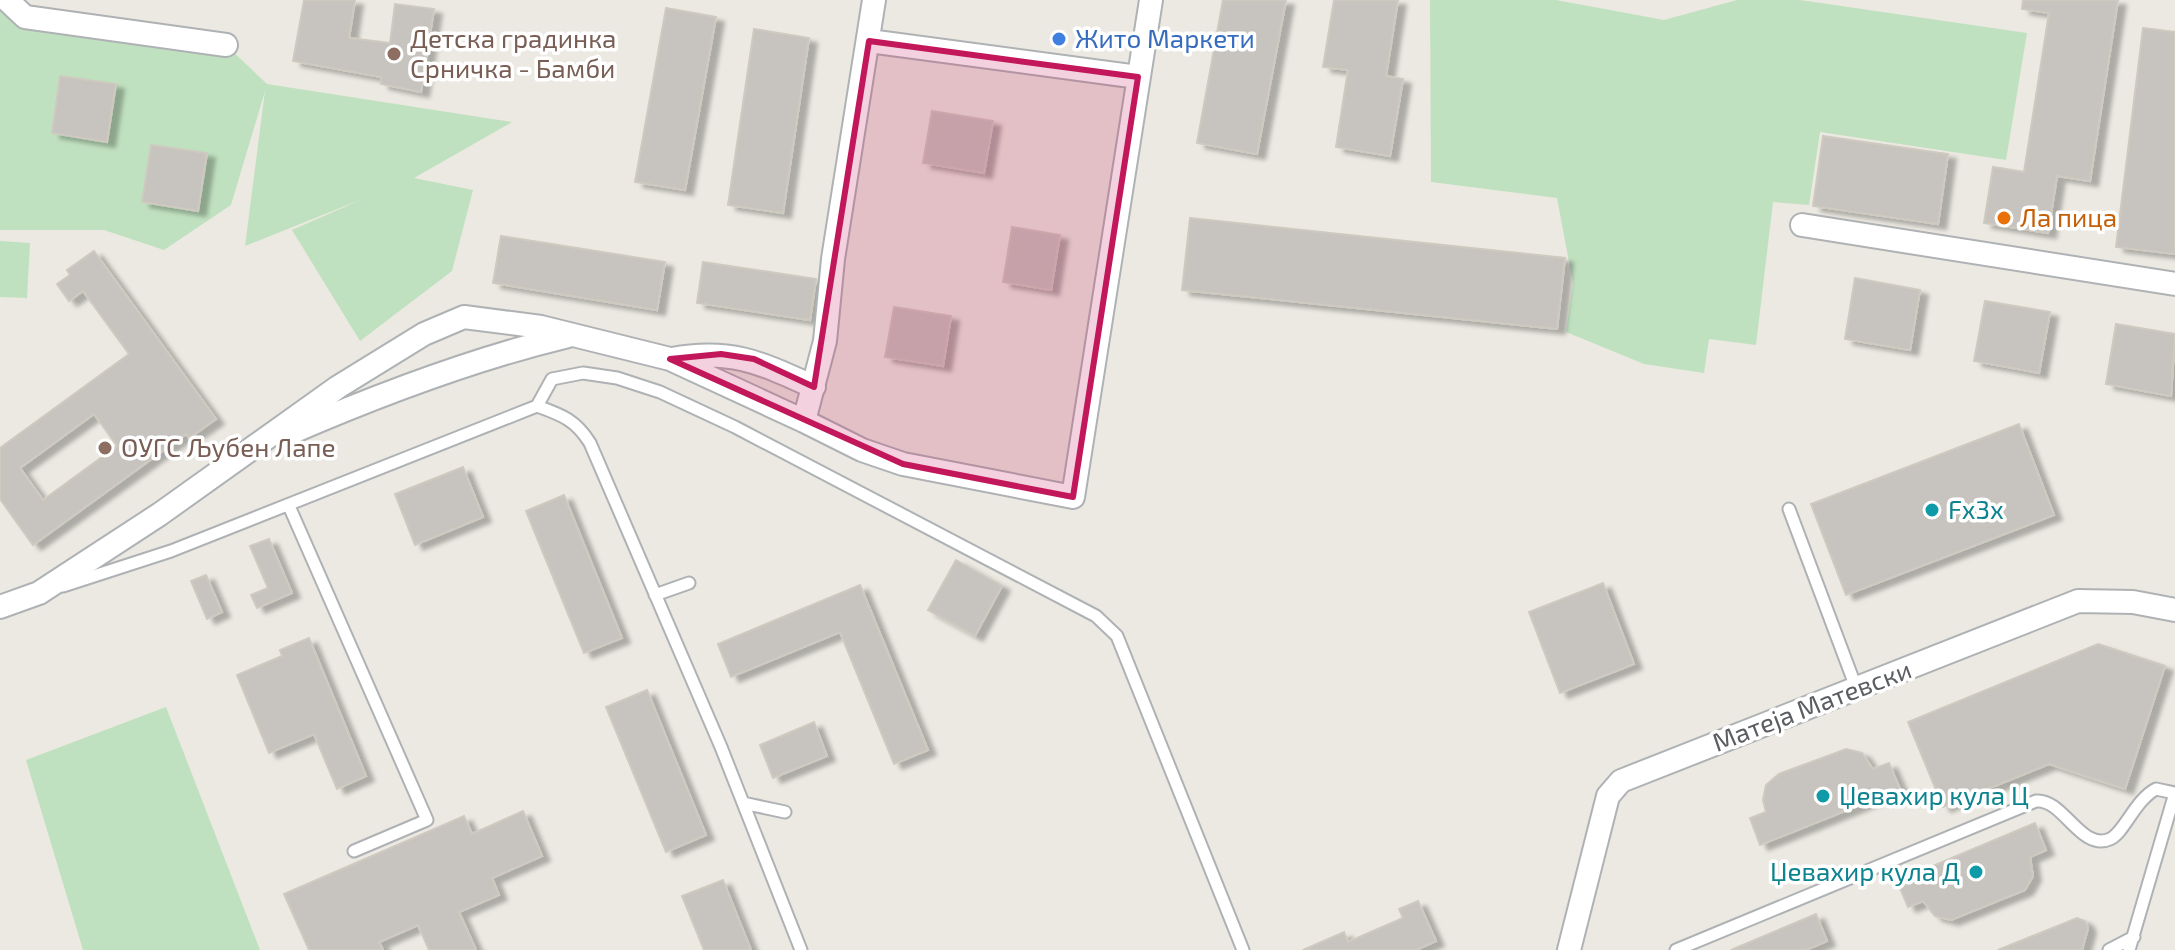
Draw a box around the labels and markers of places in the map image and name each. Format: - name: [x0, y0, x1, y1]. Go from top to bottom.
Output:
- place label: Детска градинка Срничка - Бамби: [410, 22, 616, 83]
- place label: Жито Маркети: [1075, 22, 1255, 53]
- marker: Жито Маркети: [1050, 30, 1068, 48]
- marker: Детска градинка Срничка - Бамби: [385, 45, 403, 63]
- place label: Ла пица: [2020, 201, 2117, 232]
- marker: Ла пица: [1995, 209, 2013, 227]
- place label: ОУГС Љубен Лапе: [121, 431, 336, 463]
- marker: ОУГС Љубен Лапе: [96, 439, 114, 457]
- place label: Fx3x: [1948, 493, 2004, 524]
- marker: Fx3x: [1923, 501, 1941, 519]
- place label: Џевахир кула Ц: [1839, 779, 2029, 811]
- marker: Џевахир кула Ц: [1814, 787, 1832, 805]
- place label: Џевахир кула Д: [1770, 855, 1960, 887]
- marker: Џевахир кула Д: [1967, 863, 1985, 881]

